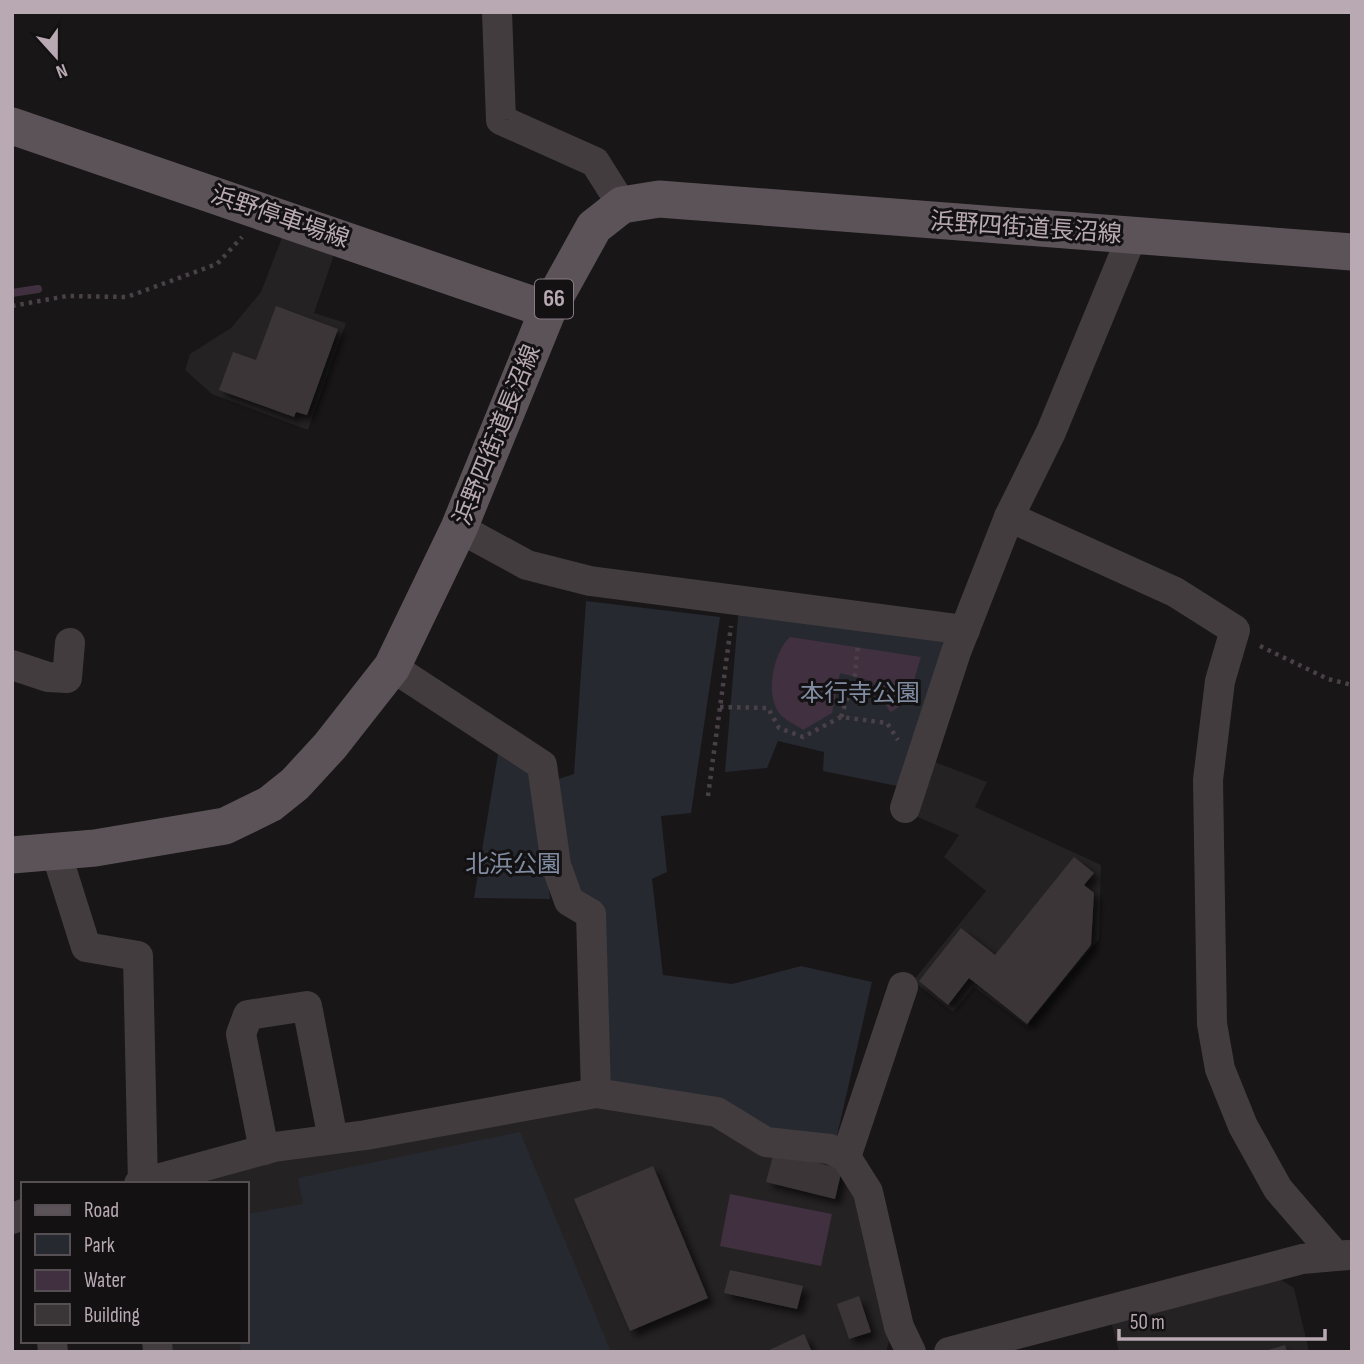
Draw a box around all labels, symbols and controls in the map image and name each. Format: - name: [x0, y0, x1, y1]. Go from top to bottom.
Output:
- north arrow: [21, 21, 91, 91]
- text: N: [53, 58, 70, 83]
- street label: 浜野停車場線: [207, 180, 353, 254]
- street label: 浜野四街道長沼線: [929, 207, 1123, 249]
- road number: 66: [535, 280, 573, 318]
- street label: 浜野四街道長沼線: [448, 341, 546, 529]
- park label: 本行寺公園: [800, 679, 920, 708]
- park label: 北浜公園: [465, 850, 561, 879]
- legend: [21, 1182, 248, 1343]
- text: Road: [84, 1198, 119, 1223]
- text: Park: [84, 1233, 115, 1258]
- text: Water: [84, 1268, 126, 1293]
- scale bar: [1119, 1298, 1326, 1342]
- text: Building: [84, 1303, 140, 1328]
- text: 50 m: [1130, 1310, 1165, 1335]

